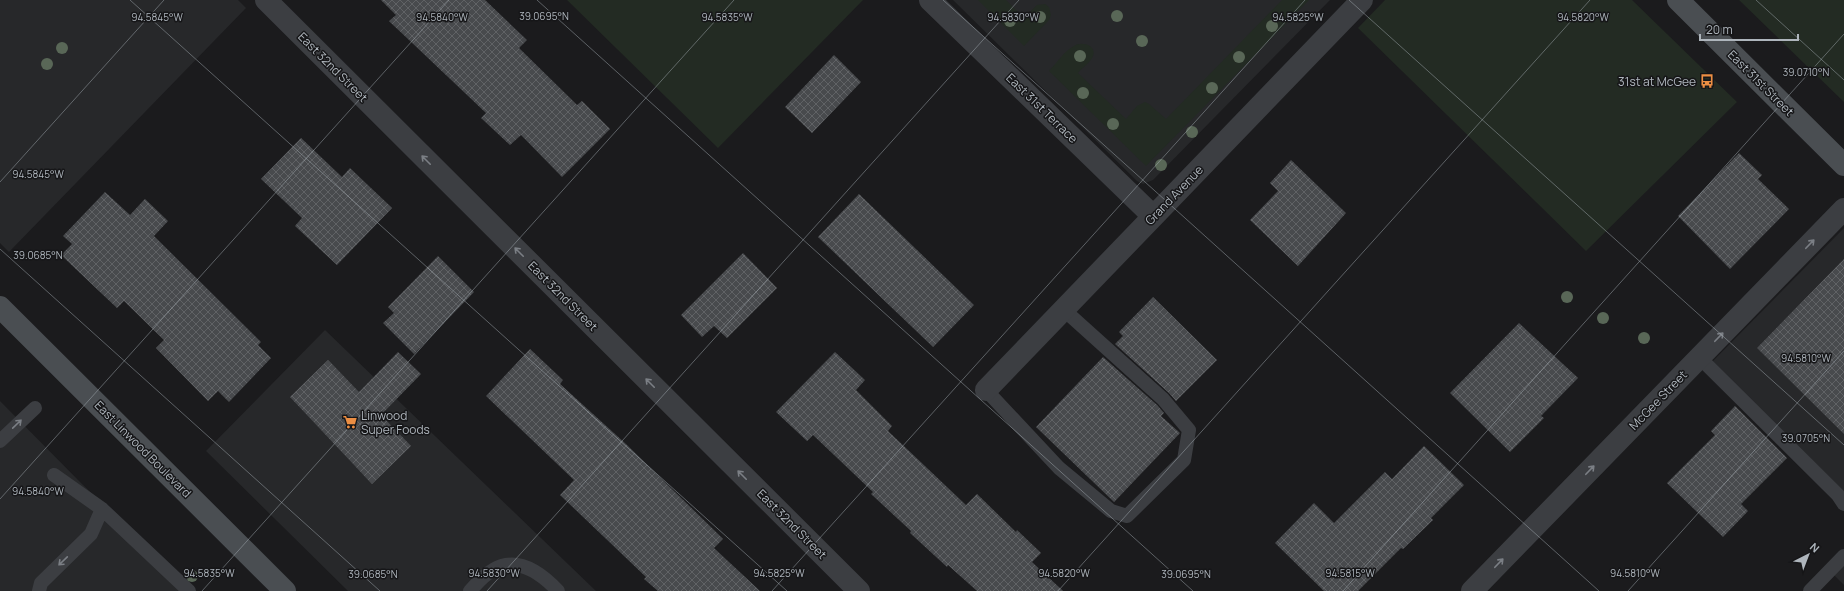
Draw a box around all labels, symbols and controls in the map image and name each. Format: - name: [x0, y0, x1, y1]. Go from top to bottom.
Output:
- text: 39.0695°N: [519, 9, 569, 23]
- text: 94.5845°W: [131, 10, 183, 24]
- text: 94.5840°W: [416, 10, 469, 24]
- text: 94.5835°W: [701, 10, 753, 24]
- text: 94.5830°W: [987, 10, 1039, 24]
- text: 94.5825°W: [1272, 10, 1324, 24]
- text: 94.5820°W: [1557, 10, 1609, 24]
- scale bar: [1700, 16, 1798, 42]
- text: 20 m: [1706, 21, 1733, 38]
- street label: East 32nd Street: [294, 28, 372, 106]
- street label: East 31st Street: [1724, 46, 1798, 120]
- text: 39.0710°N: [1783, 65, 1829, 79]
- street label: East 31st Terrace: [1002, 69, 1082, 147]
- place label: 31st at McGee: [1618, 73, 1696, 90]
- bus stop icon: 31st at McGee: [1699, 73, 1715, 89]
- one-way arrow: [421, 155, 431, 165]
- street label: Grand Avenue: [1141, 161, 1207, 229]
- text: 94.5845°W: [12, 167, 64, 181]
- one-way arrow: [1805, 239, 1815, 249]
- one-way arrow: [514, 247, 524, 256]
- text: 39.0685°N: [13, 248, 63, 262]
- street label: East 32nd Street: [524, 257, 602, 335]
- one-way arrow: [1715, 332, 1724, 342]
- text: 94.5810°W: [1781, 351, 1832, 365]
- street label: McGee Street: [1625, 366, 1691, 434]
- one-way arrow: [645, 378, 655, 388]
- street label: East Linwood Boulevard: [91, 397, 195, 501]
- place label: Linwood Super Foods: [361, 407, 430, 438]
- supermarket icon: Linwood Super Foods: [342, 414, 358, 430]
- one-way arrow: [12, 420, 22, 429]
- text: 39.0705°N: [1782, 431, 1830, 445]
- one-way arrow: [1585, 465, 1595, 475]
- one-way arrow: [737, 470, 747, 479]
- text: 94.5840°W: [12, 484, 65, 498]
- street label: East 32nd Street: [753, 485, 831, 563]
- north arrow: [1788, 535, 1828, 575]
- text: N: [1807, 539, 1823, 555]
- one-way arrow: [58, 556, 68, 566]
- one-way arrow: [1494, 558, 1504, 568]
- text: 94.5835°W: [183, 566, 235, 580]
- text: 94.5830°W: [468, 566, 520, 580]
- text: 94.5825°W: [753, 566, 805, 580]
- text: 94.5820°W: [1038, 566, 1090, 580]
- text: 94.5815°W: [1325, 566, 1375, 580]
- text: 94.5810°W: [1610, 566, 1661, 580]
- text: 39.0685°N: [348, 567, 398, 581]
- text: 39.0695°N: [1161, 567, 1211, 581]

